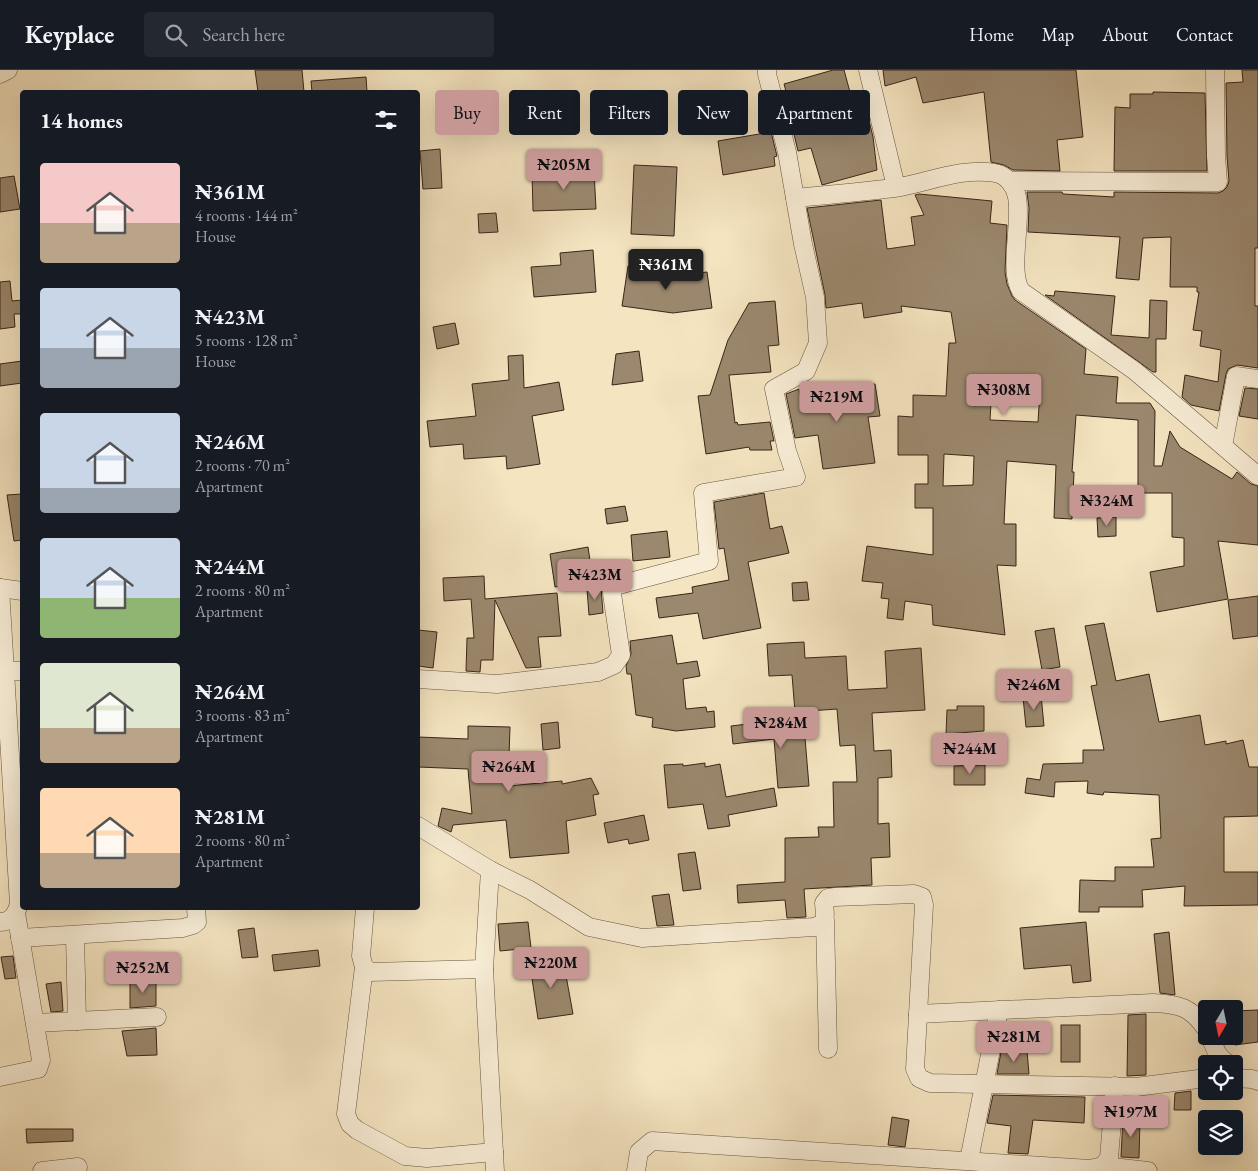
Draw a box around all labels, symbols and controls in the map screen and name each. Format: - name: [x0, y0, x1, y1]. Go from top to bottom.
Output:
- search box: [144, 12, 494, 57]
- text: Keyplace: [25, 19, 114, 50]
- icon: search: [162, 21, 190, 49]
- text: Search here: [202, 22, 285, 47]
- text: Home: [969, 23, 1014, 46]
- text: Map: [1042, 23, 1074, 46]
- text: About: [1102, 23, 1148, 46]
- text: Contact: [1176, 23, 1233, 46]
- chip: Buy: [435, 90, 499, 135]
- chip: Rent: [509, 90, 580, 135]
- chip: Filters: [590, 90, 668, 135]
- chip: New: [678, 90, 748, 135]
- chip: Apartment: [758, 90, 870, 135]
- icon: filters: [372, 106, 400, 134]
- text: 14 homes: [40, 107, 123, 134]
- pin: ₦205M: [529, 148, 599, 191]
- text: ₦205M: [537, 154, 591, 175]
- text: ₦361M: [195, 178, 265, 205]
- icon: home: [80, 183, 140, 243]
- text: 4 rooms · 144 m²: [195, 205, 298, 226]
- text: House: [195, 226, 236, 247]
- pin: ₦361M: [631, 248, 701, 291]
- text: ₦361M: [639, 254, 693, 275]
- text: ₦423M: [195, 303, 265, 330]
- icon: home: [80, 308, 140, 368]
- text: 5 rooms · 128 m²: [195, 330, 298, 351]
- text: House: [195, 351, 236, 372]
- pin: ₦308M: [969, 374, 1039, 416]
- text: ₦308M: [977, 379, 1031, 400]
- pin: ₦219M: [802, 380, 872, 423]
- text: ₦219M: [810, 386, 864, 407]
- text: ₦246M: [195, 428, 265, 455]
- icon: home: [80, 433, 140, 493]
- text: 2 rooms · 70 m²: [195, 455, 290, 476]
- text: Apartment: [195, 476, 263, 497]
- pin: ₦324M: [1072, 484, 1142, 527]
- text: ₦324M: [1080, 490, 1134, 511]
- text: ₦244M: [195, 553, 265, 580]
- icon: home: [80, 558, 140, 618]
- pin: ₦423M: [560, 558, 630, 601]
- text: ₦423M: [568, 564, 622, 585]
- text: 2 rooms · 80 m²: [195, 580, 290, 601]
- text: Apartment: [195, 601, 263, 622]
- pin: ₦246M: [999, 668, 1069, 711]
- text: ₦246M: [1007, 674, 1061, 695]
- text: ₦264M: [195, 678, 265, 705]
- icon: home: [80, 683, 140, 743]
- text: 3 rooms · 83 m²: [195, 705, 290, 726]
- pin: ₦284M: [746, 706, 816, 749]
- text: ₦284M: [754, 712, 808, 733]
- text: Apartment: [195, 726, 263, 747]
- pin: ₦244M: [935, 732, 1005, 775]
- text: ₦244M: [943, 738, 997, 759]
- pin: ₦264M: [474, 750, 544, 793]
- text: ₦264M: [482, 756, 536, 777]
- text: ₦281M: [195, 803, 265, 830]
- icon: home: [80, 808, 140, 868]
- text: 2 rooms · 80 m²: [195, 830, 290, 851]
- text: Apartment: [195, 851, 263, 872]
- pin: ₦220M: [516, 946, 586, 989]
- pin: ₦252M: [108, 952, 178, 994]
- text: ₦220M: [524, 952, 578, 973]
- text: ₦252M: [116, 957, 170, 978]
- north arrow: [1198, 1000, 1242, 1045]
- map controls: [1198, 1000, 1243, 1155]
- pin: ₦281M: [979, 1020, 1049, 1063]
- text: ₦281M: [987, 1026, 1041, 1047]
- button: locate: [1198, 1055, 1243, 1100]
- pin: ₦197M: [1096, 1096, 1166, 1138]
- text: ₦197M: [1104, 1101, 1158, 1122]
- button: layers: [1198, 1110, 1243, 1155]

